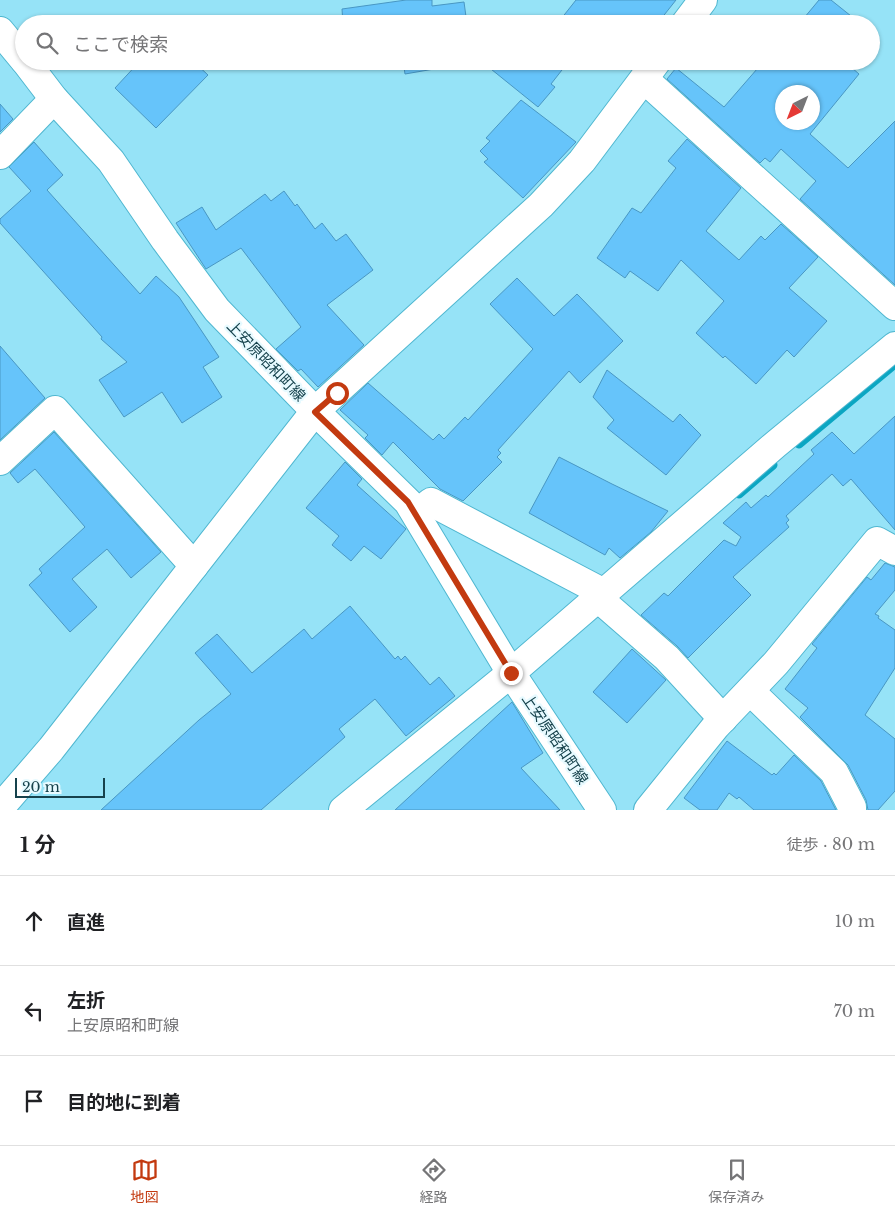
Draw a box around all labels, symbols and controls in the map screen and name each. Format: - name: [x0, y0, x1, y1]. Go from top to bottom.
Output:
- search box: [15, 15, 880, 70]
- icon: search: [33, 29, 61, 57]
- text: ここで検索: [73, 33, 168, 56]
- north arrow: [775, 85, 820, 130]
- street label: 上安原昭和町線: [223, 316, 310, 405]
- route start: [326, 382, 349, 405]
- route end: [500, 662, 523, 685]
- street label: 上安原昭和町線: [518, 690, 593, 788]
- scale bar: [15, 775, 105, 798]
- text: 20 m: [22, 778, 60, 796]
- text: 1 分: [20, 832, 56, 858]
- text: 徒歩 · 80 m: [786, 834, 875, 854]
- icon: ahead: [20, 907, 48, 935]
- text: 直進: [67, 911, 105, 934]
- text: 10 m: [835, 911, 875, 931]
- text: 左折: [67, 989, 105, 1012]
- icon: left: [20, 997, 48, 1025]
- text: 70 m: [834, 1001, 875, 1021]
- text: 上安原昭和町線: [67, 1015, 179, 1035]
- icon: arrive: [20, 1087, 48, 1115]
- text: 目的地に到着: [67, 1091, 181, 1114]
- tab: 地図: [131, 1156, 159, 1206]
- tab: 経路: [420, 1156, 448, 1206]
- tab: 保存済み: [709, 1156, 765, 1206]

